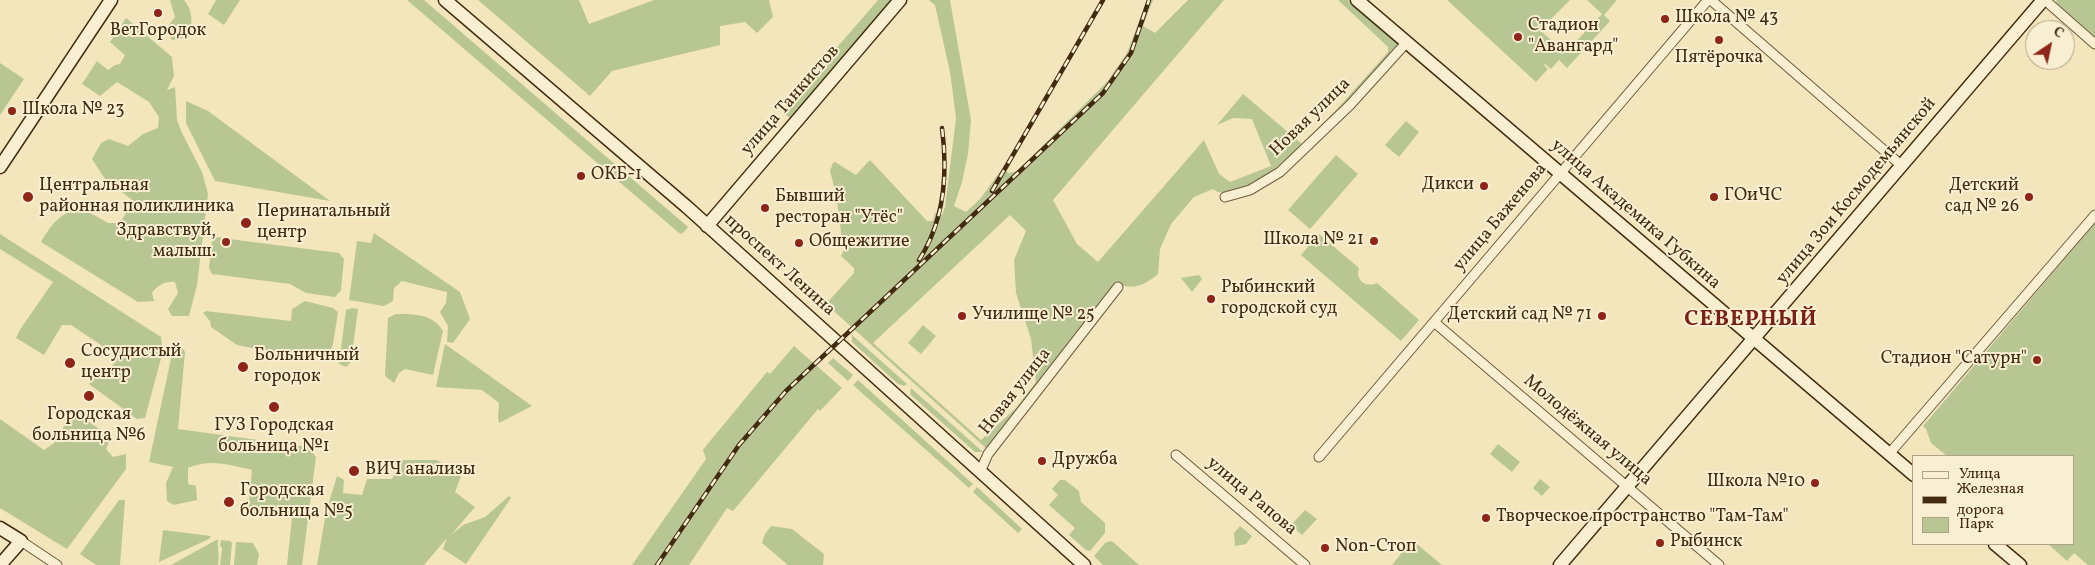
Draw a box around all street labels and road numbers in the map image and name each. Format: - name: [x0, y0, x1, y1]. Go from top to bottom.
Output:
- street label: улица Танкистов: [737, 41, 845, 161]
- street label: Новая улица: [1266, 74, 1356, 162]
- street label: улица Зои Космодемьянской: [1772, 94, 1942, 290]
- street label: улица Академика Губкина: [1546, 135, 1724, 295]
- street label: улица Баженова: [1449, 159, 1553, 277]
- street label: проспект Ленина: [719, 210, 839, 322]
- street label: Новая улица: [975, 344, 1057, 440]
- street label: Молодёжная улица: [1518, 371, 1656, 491]
- street label: улица Рапова: [1201, 453, 1301, 541]

